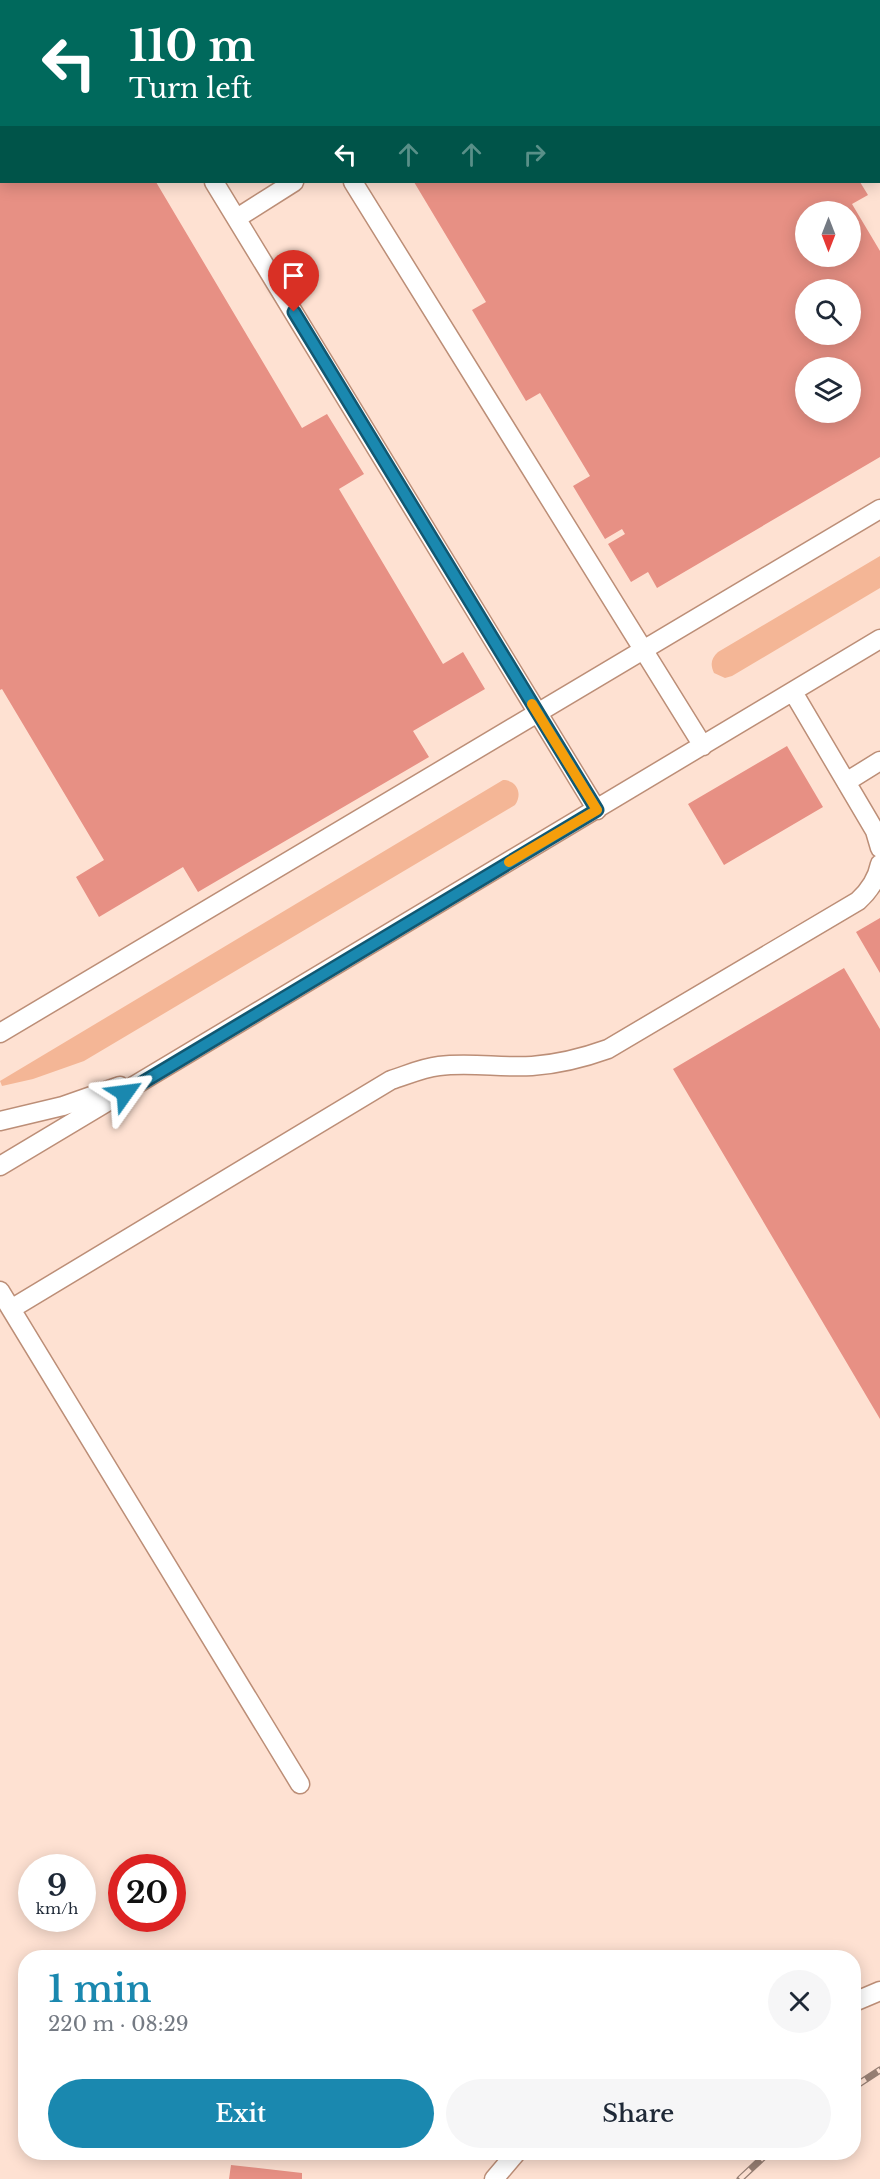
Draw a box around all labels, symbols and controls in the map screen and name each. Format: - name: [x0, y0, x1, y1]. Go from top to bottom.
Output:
- text: 110 m: [129, 20, 255, 72]
- icon: left: [30, 24, 108, 102]
- text: Turn left: [129, 72, 252, 105]
- icon: left: [329, 138, 362, 171]
- icon: ahead: [392, 138, 425, 171]
- icon: ahead: [455, 138, 488, 171]
- icon: right: [518, 138, 551, 171]
- north arrow: [795, 201, 861, 267]
- map controls: [795, 201, 861, 423]
- pin: [268, 250, 319, 312]
- icon: arrive: [277, 259, 310, 292]
- button: search: [795, 279, 861, 345]
- button: layers: [795, 357, 861, 423]
- position arrow: [93, 1061, 157, 1125]
- speed limit sign: 20: [108, 1854, 186, 1932]
- text: 9: [47, 1867, 67, 1904]
- text: km/h: [36, 1899, 78, 1918]
- text: 1 min: [48, 1967, 152, 2012]
- button: close: [768, 1970, 831, 2033]
- text: 220 m · 08:29: [48, 2012, 189, 2036]
- button: Exit: [48, 2079, 434, 2148]
- button: Share: [446, 2079, 831, 2148]

